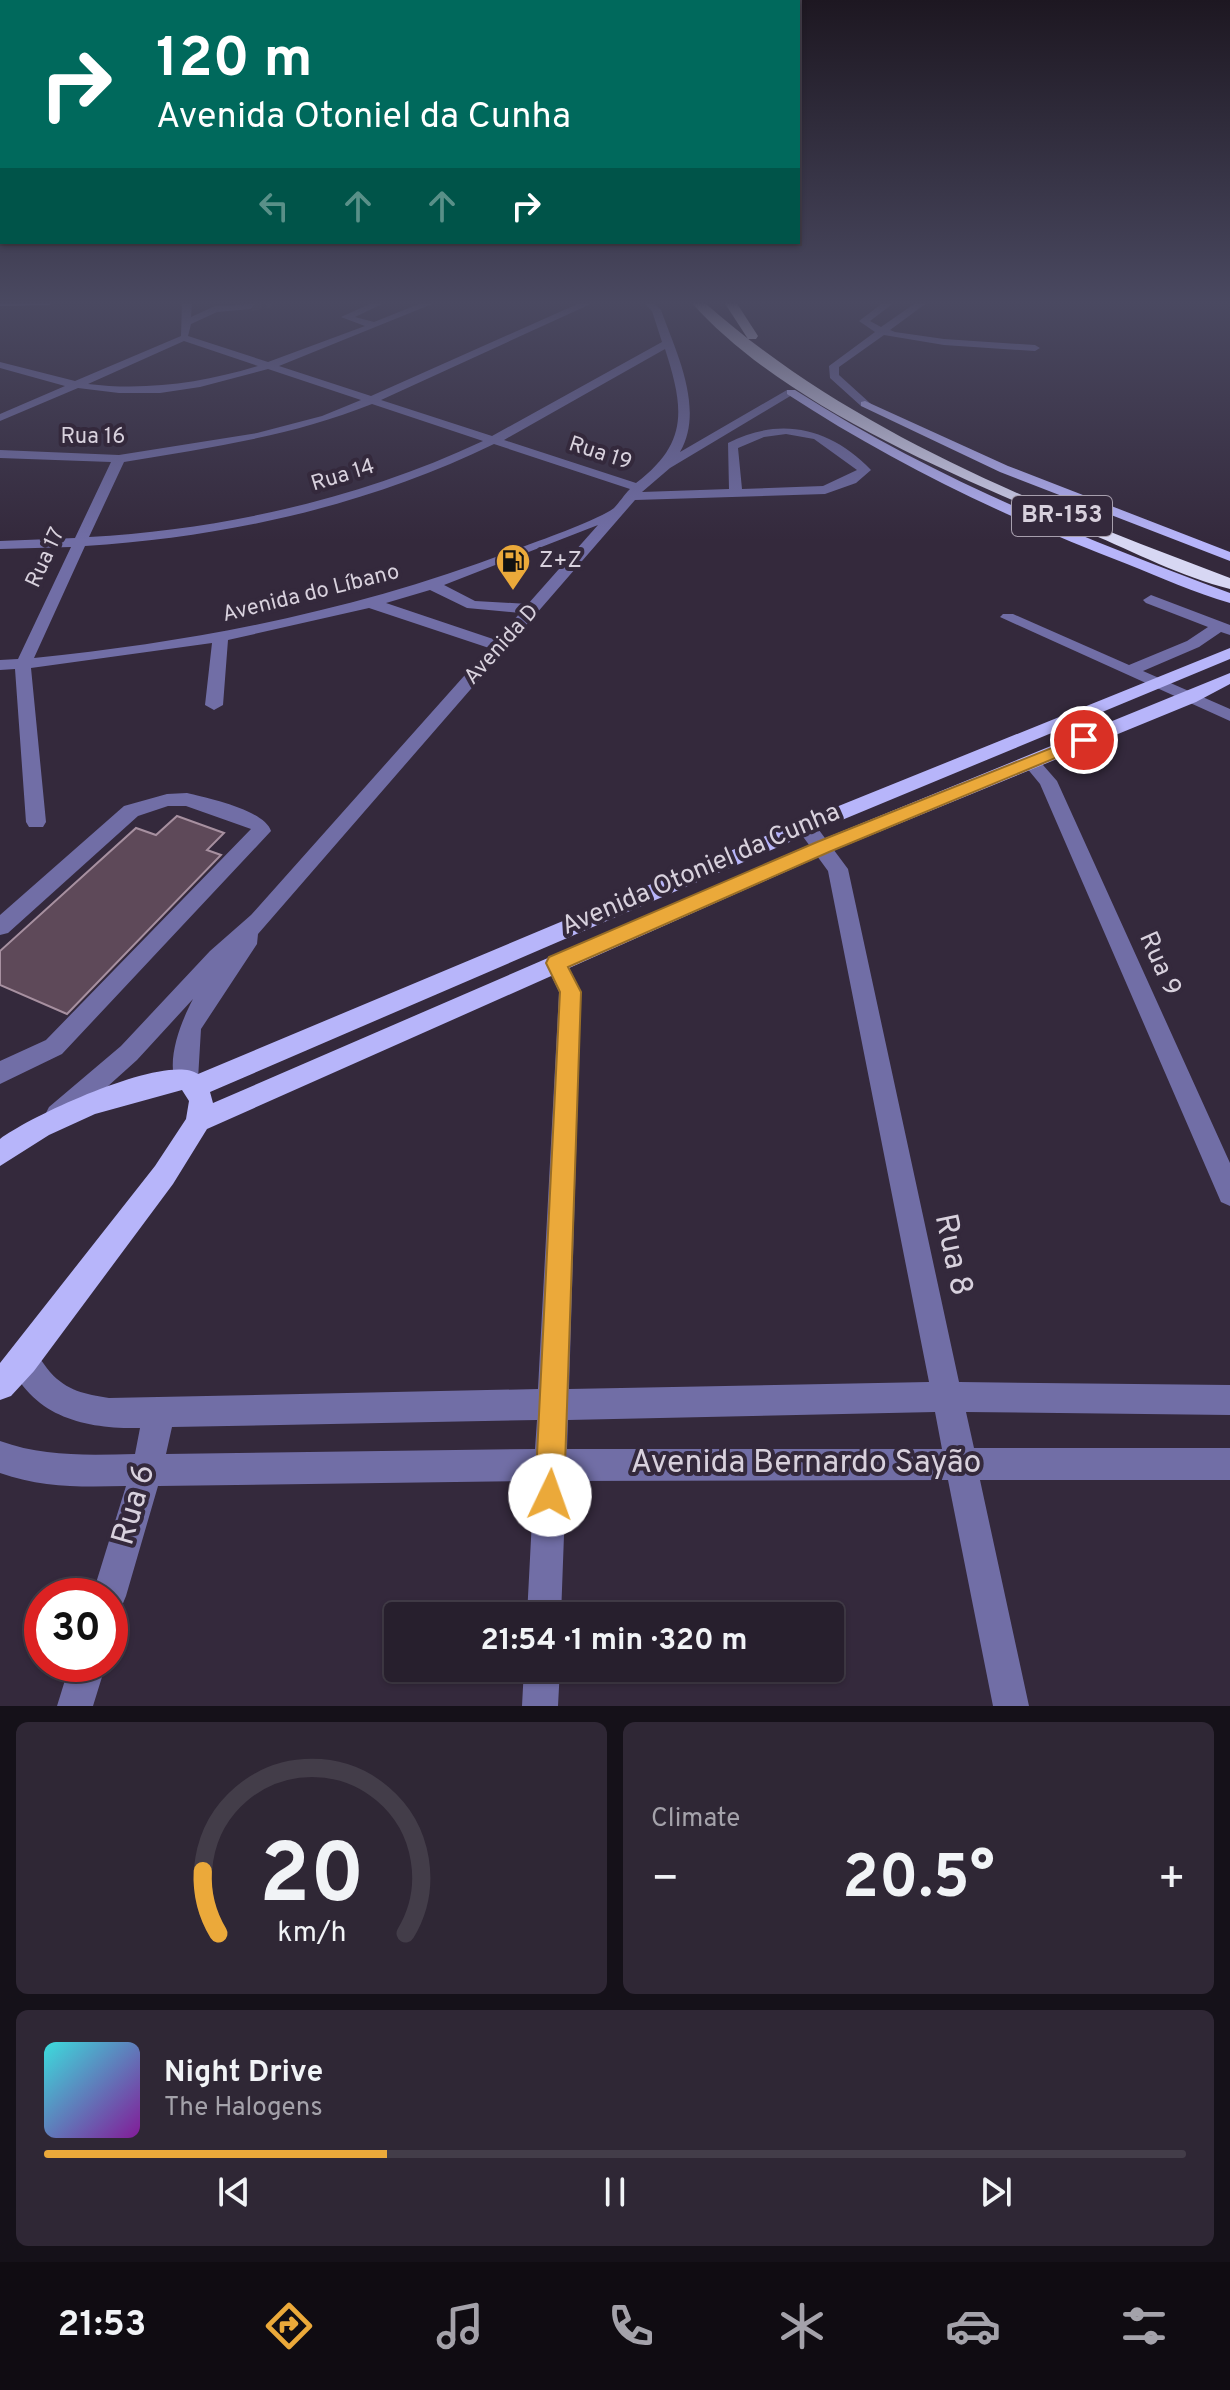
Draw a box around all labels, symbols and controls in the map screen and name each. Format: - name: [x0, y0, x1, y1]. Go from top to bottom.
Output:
- text: 120 m: [156, 26, 313, 96]
- icon: right: [24, 32, 128, 136]
- text: Avenida Otoniel da Cunha: [156, 95, 571, 141]
- icon: left: [252, 184, 296, 228]
- icon: ahead: [336, 184, 380, 228]
- icon: ahead: [420, 184, 464, 228]
- icon: right: [504, 184, 548, 228]
- street label: Rua 16: [61, 424, 125, 451]
- street label: Rua 19: [565, 431, 635, 477]
- street label: Rua 14: [308, 454, 378, 498]
- road number: BR-153: [1012, 496, 1112, 536]
- street label: Rua 17: [20, 524, 72, 592]
- fuel station icon: Z+Z: [494, 542, 532, 592]
- place label: Z+Z: [539, 548, 582, 575]
- street label: Avenida do Líbano: [220, 559, 402, 629]
- street label: Avenida D: [459, 599, 545, 691]
- pin: [1050, 706, 1118, 774]
- icon: arrive: [1062, 718, 1106, 762]
- street label: Avenida Otoniel da Cunha: [557, 796, 845, 944]
- street label: Rua 9: [1130, 927, 1188, 1001]
- street label: Rua 8: [924, 1210, 980, 1300]
- street label: Avenida Bernardo Sayão: [631, 1444, 981, 1484]
- position arrow: [508, 1453, 592, 1537]
- street label: Rua 6: [104, 1460, 166, 1550]
- speed limit sign: 30: [24, 1578, 128, 1682]
- text: 21:54 · 1 min · 320 m: [480, 1623, 748, 1660]
- text: Climate: [651, 1803, 740, 1836]
- text: 20: [259, 1827, 364, 1932]
- text: 20.5°: [842, 1843, 995, 1919]
- text: −: [651, 1853, 679, 1909]
- text: +: [1158, 1853, 1186, 1909]
- text: km/h: [277, 1916, 346, 1952]
- text: Night Drive: [164, 2055, 323, 2092]
- text: The Halogens: [164, 2092, 323, 2125]
- icon: previous: [212, 2170, 256, 2214]
- icon: pause: [593, 2170, 637, 2214]
- icon: next: [974, 2170, 1018, 2214]
- icon: directions: [261, 2298, 317, 2354]
- icon: music: [432, 2298, 488, 2354]
- icon: phone: [603, 2298, 659, 2354]
- icon: climate: [774, 2298, 830, 2354]
- icon: car: [945, 2298, 1001, 2354]
- icon: filters: [1116, 2298, 1172, 2354]
- text: 21:53: [58, 2303, 146, 2349]

